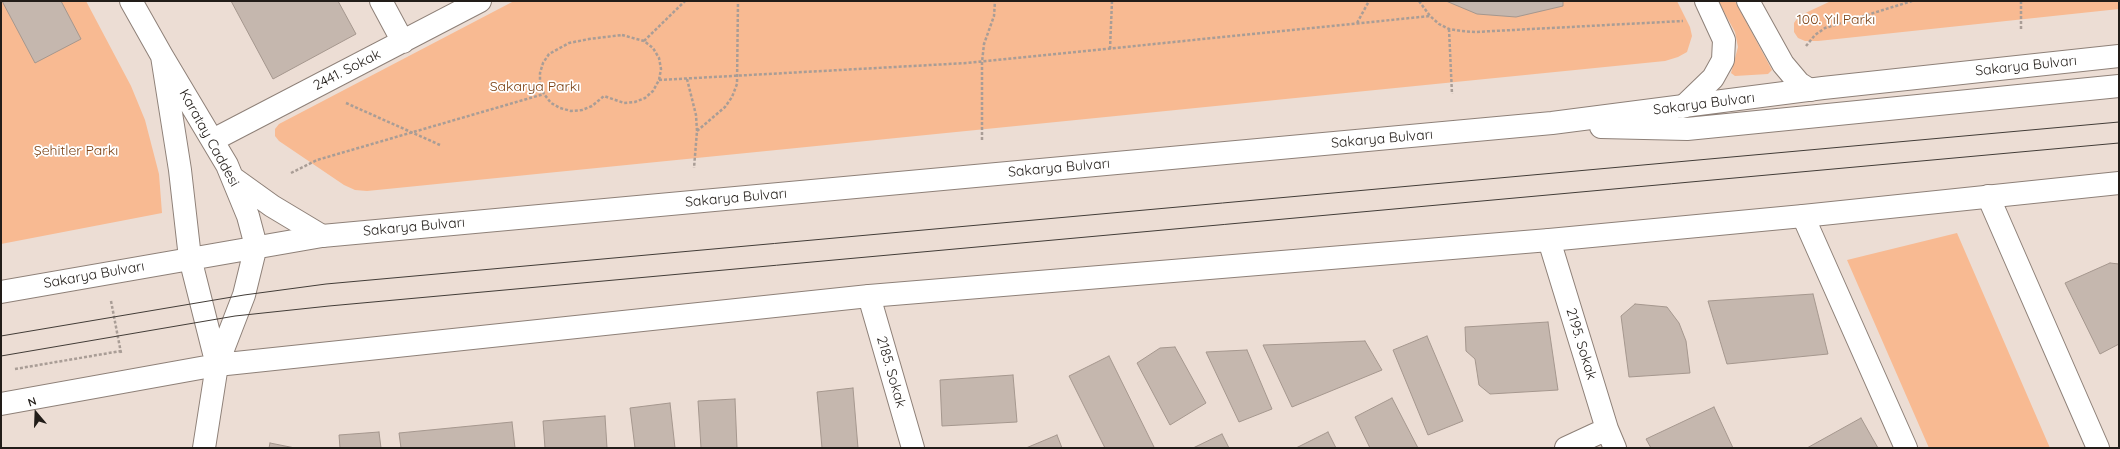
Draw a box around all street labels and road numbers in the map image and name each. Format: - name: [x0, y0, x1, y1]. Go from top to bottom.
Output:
- street label: 2441. Sokak: [310, 46, 384, 94]
- street label: Sakarya Bulvarı: [1974, 52, 2078, 80]
- street label: Karatay Caddesi: [175, 86, 243, 190]
- street label: Sakarya Bulvarı: [1652, 89, 1756, 119]
- street label: Sakarya Bulvarı: [1330, 126, 1434, 152]
- street label: Sakarya Bulvarı: [1007, 155, 1111, 181]
- street label: Sakarya Bulvarı: [684, 185, 788, 211]
- street label: Sakarya Bulvarı: [362, 214, 466, 240]
- street label: Sakarya Bulvarı: [42, 258, 146, 292]
- street label: 2195. Sokak: [1562, 306, 1600, 382]
- street label: 2185. Sokak: [873, 334, 909, 410]

